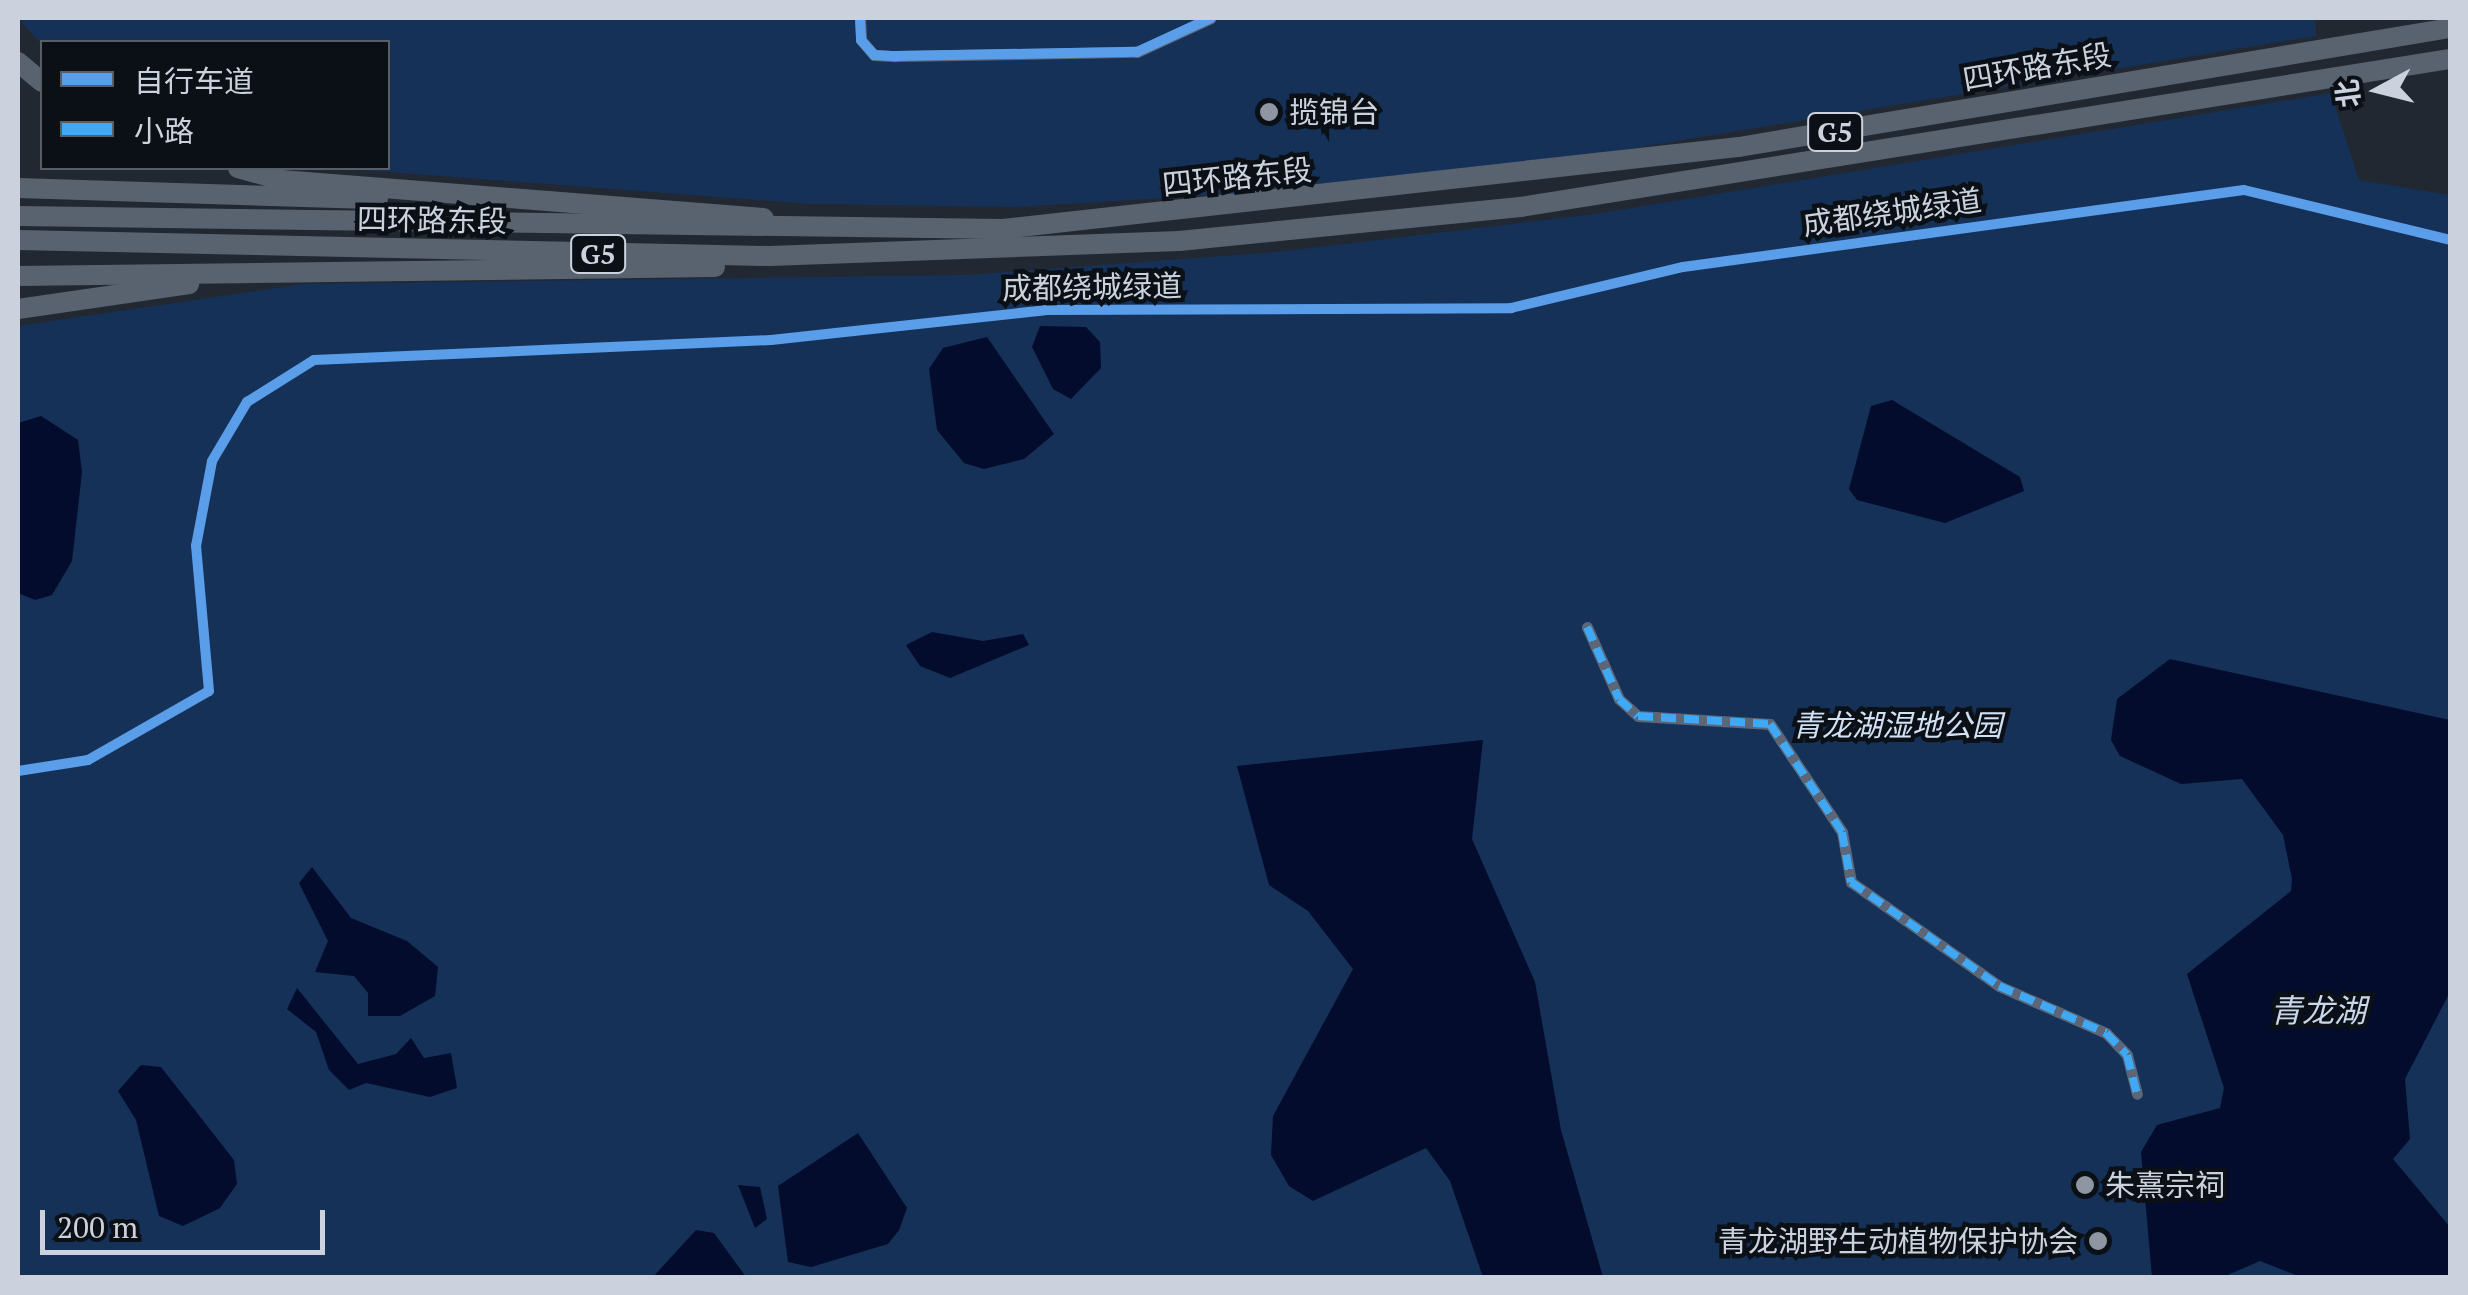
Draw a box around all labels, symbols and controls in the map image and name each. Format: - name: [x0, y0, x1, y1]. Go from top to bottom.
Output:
- street label: 四环路东段: [1960, 36, 2114, 98]
- legend: [40, 40, 390, 170]
- north arrow: [2328, 40, 2428, 140]
- text: 自行车道: [134, 61, 254, 101]
- text: 北: [2328, 78, 2368, 110]
- place label: 揽锦台: [1289, 94, 1379, 130]
- marker: 揽锦台: [1258, 101, 1280, 123]
- road number: G5: [1805, 109, 1865, 155]
- text: 小路: [134, 111, 194, 151]
- street label: 四环路东段: [1161, 151, 1313, 203]
- street label: 成都绕城绿道: [1800, 182, 1984, 242]
- street label: 四环路东段: [357, 201, 507, 239]
- road number: G5: [568, 231, 628, 277]
- street label: 成都绕城绿道: [1002, 267, 1182, 307]
- park label: 青龙湖湿地公园: [1792, 707, 2002, 743]
- water label: 青龙湖: [2270, 991, 2366, 1029]
- place label: 朱熹宗祠: [2105, 1167, 2225, 1203]
- marker: 朱熹宗祠: [2074, 1174, 2096, 1196]
- scale bar: [45, 1190, 330, 1252]
- text: 200 m: [57, 1207, 138, 1247]
- place label: 青龙湖野生动植物保护协会: [1718, 1223, 2078, 1259]
- marker: 青龙湖野生动植物保护协会: [2087, 1230, 2109, 1252]

